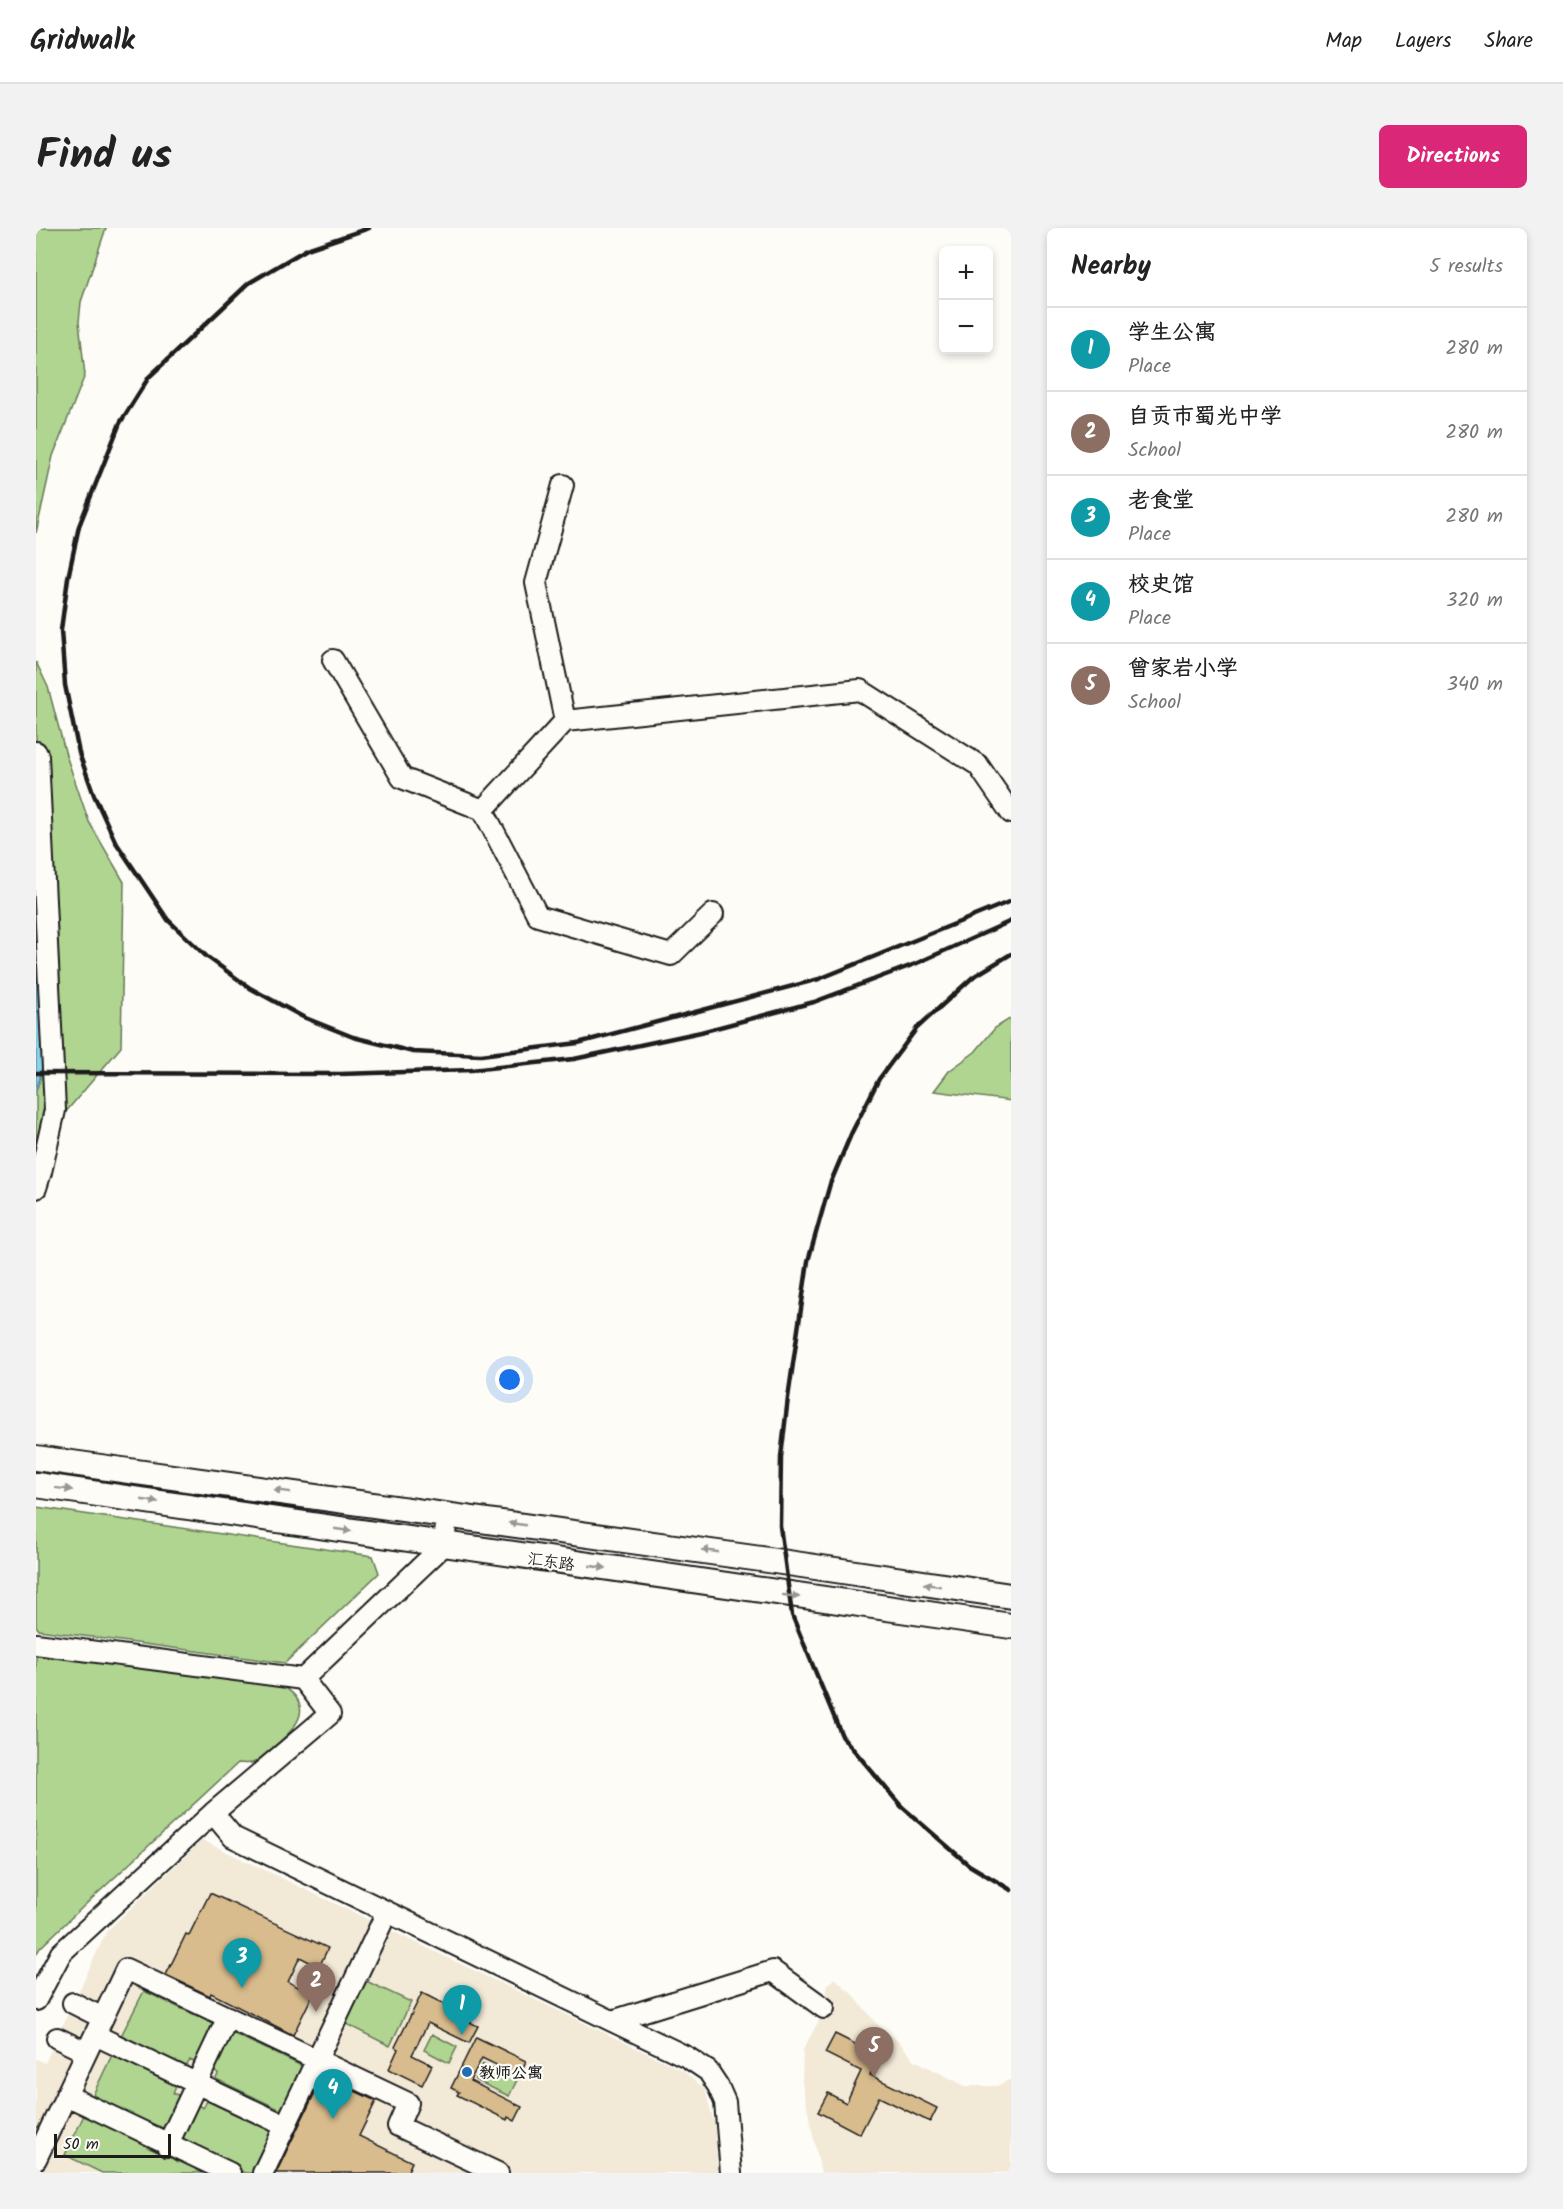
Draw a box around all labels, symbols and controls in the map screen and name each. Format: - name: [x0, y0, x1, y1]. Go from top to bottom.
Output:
- text: Gridwalk: [30, 19, 135, 64]
- text: Map: [1325, 25, 1362, 58]
- text: Layers: [1395, 25, 1451, 58]
- text: Share: [1484, 25, 1533, 58]
- text: Find us: [36, 123, 172, 190]
- button: Directions: [1379, 125, 1527, 188]
- map controls: [939, 246, 993, 354]
- button: +: [939, 246, 993, 300]
- text: Nearby: [1071, 246, 1151, 288]
- text: 5 results: [1429, 251, 1503, 283]
- button: −: [939, 300, 993, 354]
- text: 学生公寓: [1128, 316, 1216, 351]
- text: 1: [1087, 333, 1094, 365]
- text: 280 m: [1445, 333, 1503, 365]
- text: Place: [1128, 351, 1171, 383]
- text: 自贡市蜀光中学: [1128, 400, 1282, 435]
- text: 2: [1085, 417, 1096, 449]
- text: 280 m: [1445, 417, 1503, 449]
- text: School: [1128, 435, 1181, 467]
- text: 老食堂: [1128, 484, 1194, 519]
- text: 3: [1085, 501, 1096, 533]
- text: 280 m: [1445, 501, 1503, 533]
- text: Place: [1128, 519, 1171, 551]
- text: 校史馆: [1128, 568, 1194, 603]
- text: 4: [1085, 585, 1096, 617]
- text: 320 m: [1446, 585, 1503, 617]
- text: Place: [1128, 603, 1171, 635]
- text: 曾家岩小学: [1128, 652, 1238, 687]
- text: 5: [1085, 669, 1096, 701]
- text: 340 m: [1447, 669, 1503, 701]
- text: School: [1128, 687, 1181, 719]
- your location: [495, 1365, 524, 1394]
- one-way arrow: [55, 1484, 74, 1494]
- one-way arrow: [273, 1486, 292, 1496]
- one-way arrow: [141, 1497, 160, 1506]
- one-way arrow: [507, 1520, 526, 1529]
- one-way arrow: [333, 1525, 352, 1534]
- street label: 汇东路: [525, 1547, 576, 1578]
- one-way arrow: [700, 1547, 719, 1556]
- one-way arrow: [589, 1563, 608, 1572]
- one-way arrow: [923, 1580, 942, 1589]
- one-way arrow: [782, 1591, 801, 1600]
- pin: 3: [222, 1938, 262, 1988]
- pin: 2: [296, 1962, 336, 2012]
- pin: 1: [442, 1986, 482, 2035]
- pin: 5: [854, 2028, 894, 2077]
- place label: 教师公寓: [479, 2061, 543, 2086]
- marker: 教师公寓: [460, 2065, 474, 2079]
- pin: 4: [314, 2070, 352, 2119]
- scale bar: [54, 2131, 171, 2158]
- text: 50 m: [63, 2132, 99, 2157]

